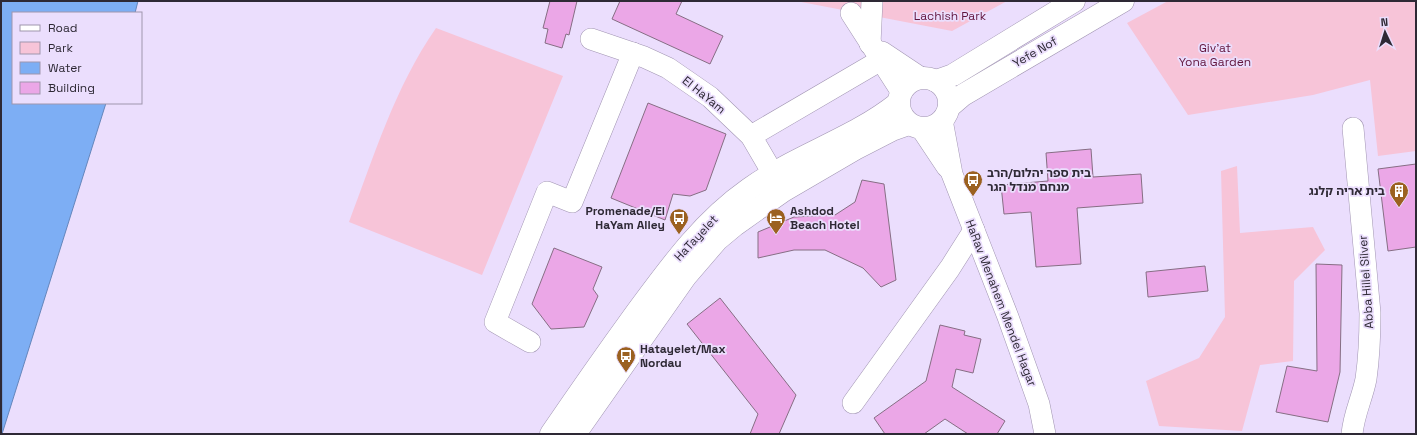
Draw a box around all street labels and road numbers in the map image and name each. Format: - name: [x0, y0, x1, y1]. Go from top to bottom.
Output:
- street label: Yefe Nof: [1010, 33, 1060, 71]
- street label: El HaYam: [679, 73, 729, 117]
- street label: HaTayelet: [671, 212, 721, 264]
- street label: HaRav Menahem Mendel Hagar: [962, 217, 1040, 389]
- street label: Abba Hillel Silver: [1355, 234, 1377, 329]

